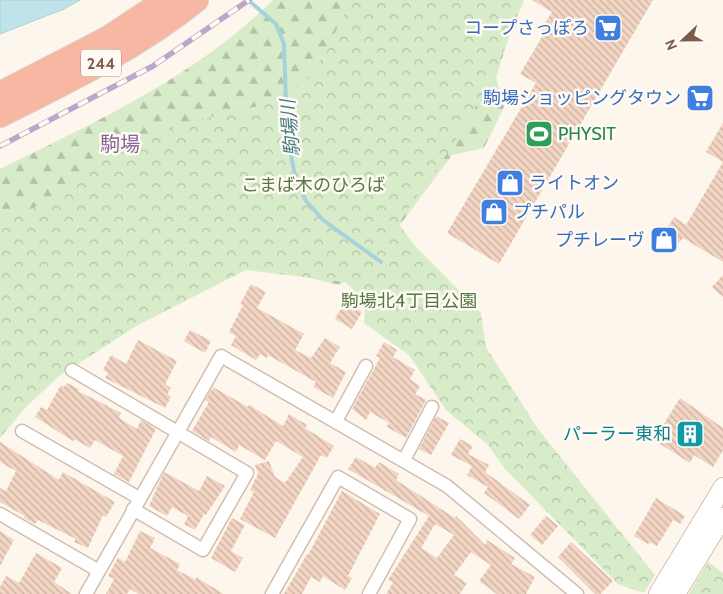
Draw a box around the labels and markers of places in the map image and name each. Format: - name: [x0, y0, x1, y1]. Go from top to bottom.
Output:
- supermarket icon: コープさっぽろ: [593, 13, 623, 43]
- place label: コープさっぽろ: [464, 17, 589, 39]
- supermarket icon: 駒場ショッピングタウン: [685, 83, 715, 113]
- place label: 駒場ショッピングタウン: [483, 87, 681, 109]
- sports icon: PHYSIT: [524, 119, 554, 149]
- place label: PHYSIT: [558, 123, 616, 145]
- shop icon: ライトオン: [495, 168, 525, 198]
- place label: ライトオン: [529, 172, 619, 194]
- shop icon: プチパル: [479, 197, 509, 227]
- place label: プチパル: [513, 201, 585, 223]
- shop icon: プチレーヴ: [649, 225, 679, 255]
- place label: プチレーヴ: [555, 229, 645, 251]
- building icon: パーラー東和: [675, 419, 705, 449]
- place label: パーラー東和: [563, 423, 671, 445]

